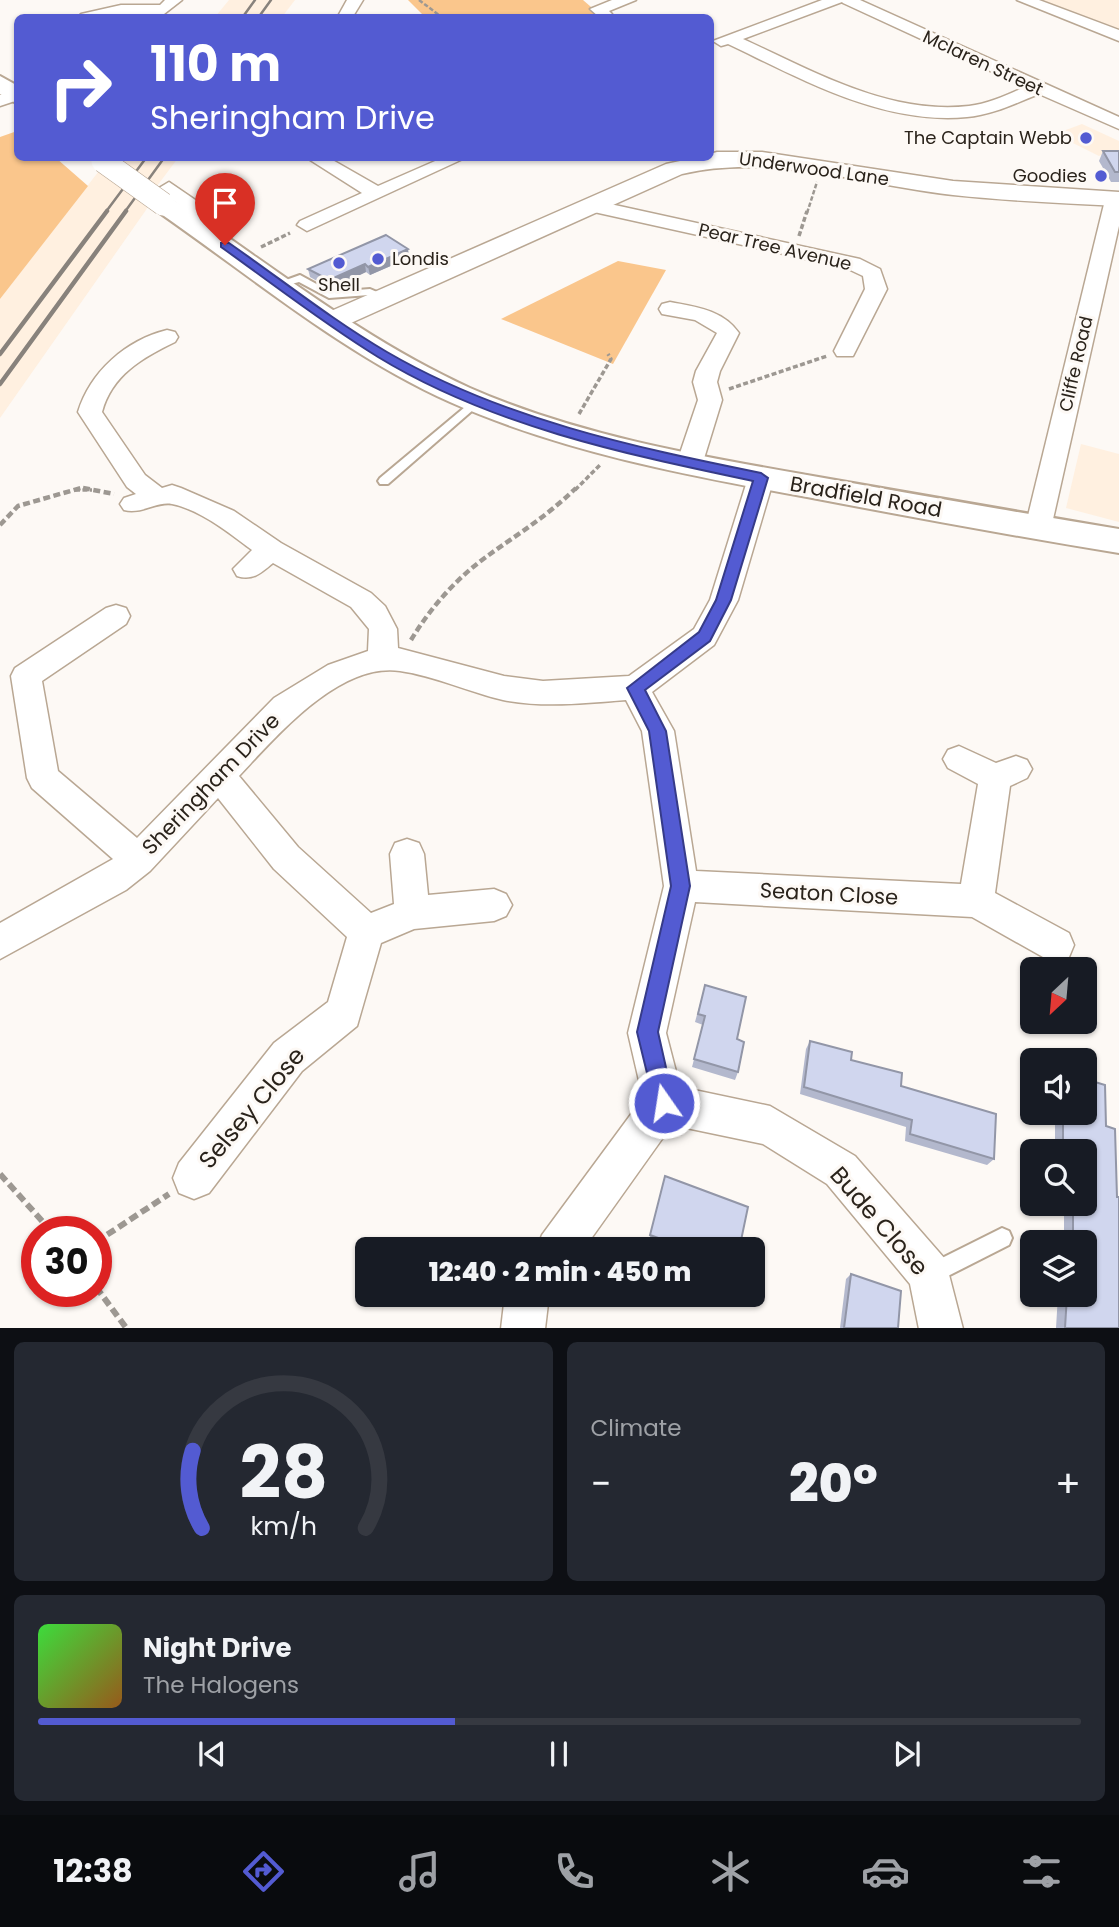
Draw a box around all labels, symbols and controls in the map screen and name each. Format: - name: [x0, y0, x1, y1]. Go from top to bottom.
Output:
- street label: Mclaren Street: [919, 24, 1047, 101]
- text: 110 m: [150, 30, 281, 98]
- icon: right: [35, 42, 126, 133]
- text: Sheringham Drive: [150, 95, 435, 140]
- place label: The Captain Webb: [904, 125, 1072, 150]
- marker: The Captain Webb: [1078, 130, 1094, 146]
- street label: Underwood Lane: [738, 146, 891, 191]
- place label: Goodies: [1013, 163, 1087, 188]
- marker: Goodies: [1093, 168, 1109, 184]
- pin: [195, 173, 255, 245]
- icon: arrive: [206, 184, 244, 222]
- street label: Pear Tree Avenue: [696, 217, 854, 276]
- place label: Londis: [392, 246, 449, 271]
- marker: Londis: [370, 251, 386, 267]
- marker: Shell: [331, 255, 347, 271]
- place label: Shell: [318, 272, 360, 297]
- street label: Cliffe Road: [1052, 314, 1099, 414]
- street label: Bradfield Road: [788, 469, 944, 524]
- street label: Sheringham Drive: [135, 706, 286, 861]
- street label: Seaton Close: [759, 875, 899, 912]
- north arrow: [1020, 957, 1097, 1034]
- map controls: [1020, 957, 1097, 1307]
- street label: Selsey Close: [191, 1040, 312, 1176]
- button: sound: [1020, 1048, 1097, 1125]
- position arrow: [627, 1066, 701, 1140]
- button: search: [1020, 1139, 1097, 1216]
- street label: Bude Close: [823, 1159, 936, 1282]
- speed limit sign: 30: [21, 1216, 112, 1307]
- button: layers: [1020, 1230, 1097, 1307]
- text: 12:40 · 2 min · 450 m: [429, 1254, 691, 1290]
- text: Climate: [591, 1412, 681, 1444]
- text: 28: [239, 1422, 328, 1523]
- text: 20°: [789, 1447, 878, 1520]
- text: −: [591, 1457, 611, 1510]
- text: +: [1055, 1457, 1081, 1510]
- text: km/h: [250, 1508, 317, 1543]
- text: Night Drive: [143, 1630, 291, 1666]
- text: The Halogens: [143, 1669, 299, 1701]
- icon: previous: [193, 1735, 231, 1773]
- icon: pause: [540, 1735, 578, 1773]
- icon: next: [888, 1735, 926, 1773]
- icon: directions: [239, 1847, 288, 1896]
- icon: music: [395, 1847, 444, 1896]
- icon: phone: [550, 1847, 599, 1896]
- icon: climate: [706, 1847, 755, 1896]
- icon: car: [861, 1847, 910, 1896]
- icon: filters: [1017, 1847, 1066, 1896]
- text: 12:38: [53, 1848, 133, 1893]

